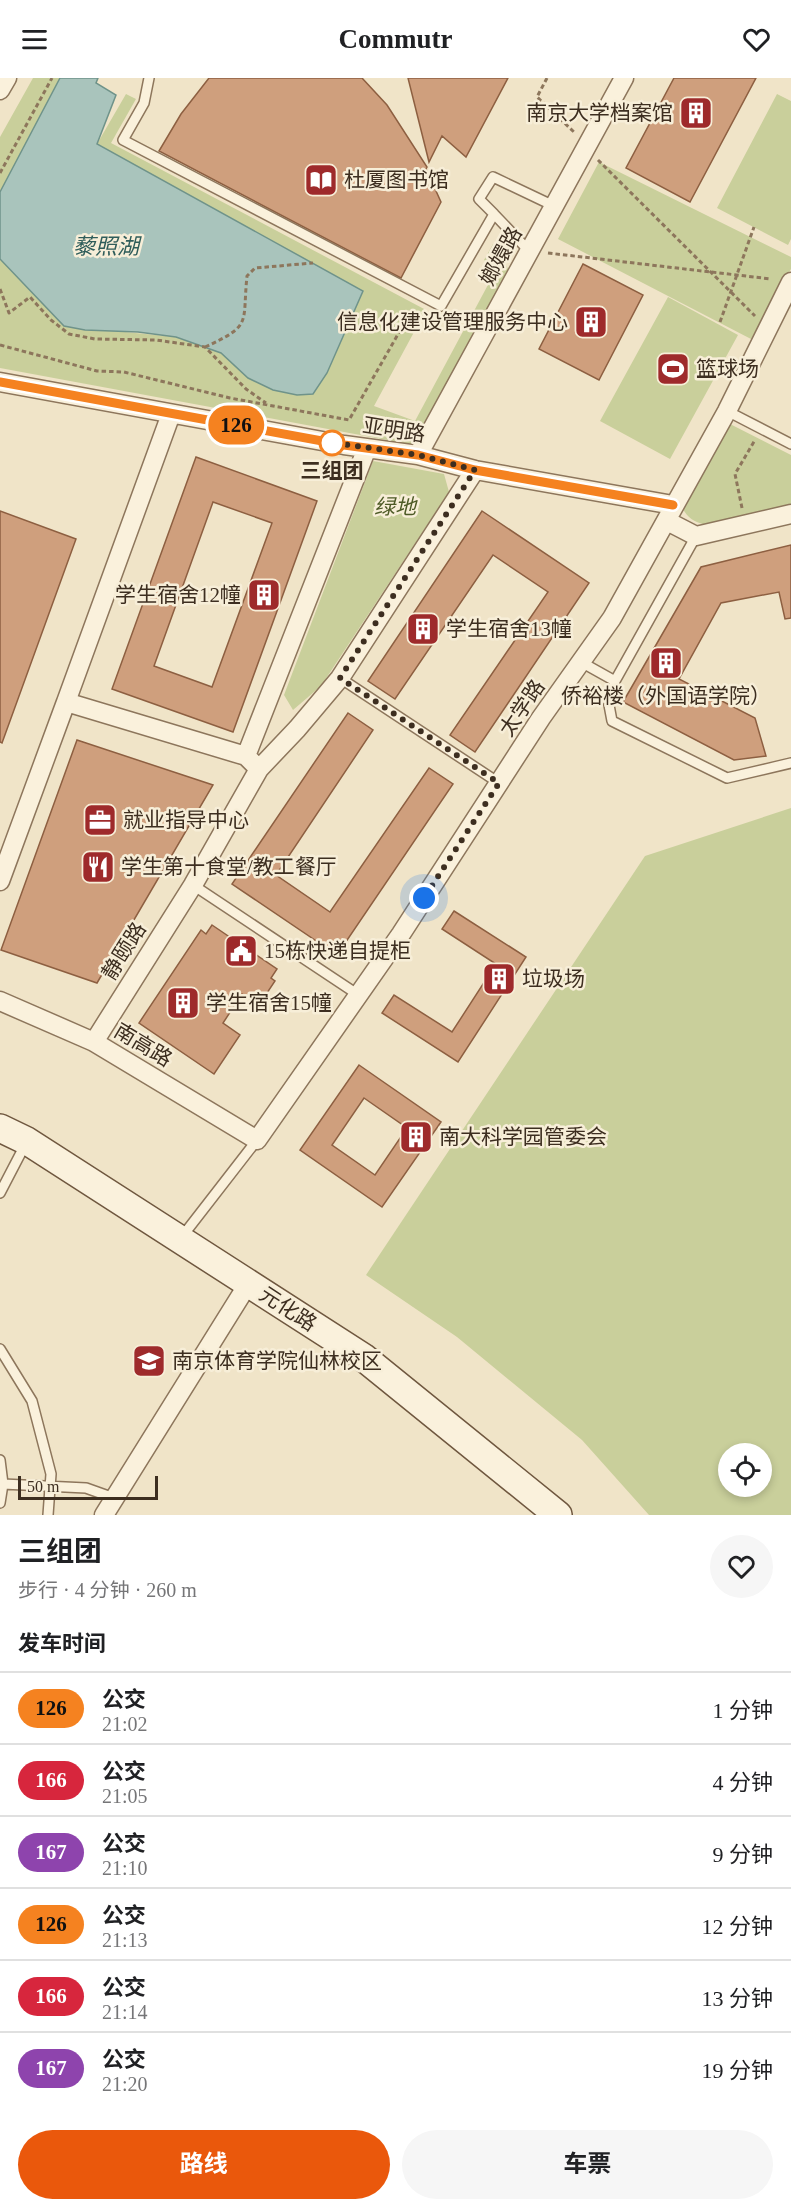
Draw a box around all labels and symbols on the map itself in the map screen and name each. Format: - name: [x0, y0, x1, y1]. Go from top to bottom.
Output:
- building icon: 南京大学档案馆: [678, 95, 714, 131]
- place label: 南京大学档案馆: [526, 101, 673, 125]
- library icon: 杜厦图书馆: [303, 162, 339, 198]
- place label: 杜厦图书馆: [344, 168, 449, 192]
- street label: 嫏嬛路: [475, 223, 527, 289]
- water label: 藜照湖: [73, 234, 142, 259]
- building icon: 信息化建设管理服务中心: [573, 304, 609, 340]
- place label: 信息化建设管理服务中心: [337, 310, 568, 334]
- sports icon: 篮球场: [655, 351, 691, 387]
- place label: 篮球场: [696, 357, 759, 381]
- line badge: 126: [202, 406, 270, 444]
- street label: 亚明路: [361, 413, 427, 447]
- marker: 三组团: [319, 430, 345, 456]
- place label: 三组团: [301, 459, 364, 483]
- park label: 绿地: [374, 495, 418, 519]
- building icon: 学生宿舍12幢: [246, 577, 282, 613]
- place label: 学生宿舍12幢: [115, 583, 241, 607]
- building icon: 学生宿舍13幢: [405, 611, 441, 647]
- place label: 学生宿舍13幢: [446, 617, 572, 641]
- building icon: 侨裕楼（外国语学院）: [648, 645, 684, 681]
- street label: 太学路: [494, 675, 550, 741]
- place label: 侨裕楼（外国语学院）: [561, 684, 771, 708]
- office icon: 就业指导中心: [82, 802, 118, 838]
- place label: 就业指导中心: [123, 808, 249, 832]
- restaurant icon: 学生第十食堂/教工餐厅: [80, 849, 116, 885]
- place label: 学生第十食堂/教工餐厅: [121, 855, 337, 879]
- your location: [409, 883, 439, 913]
- street label: 静颐路: [97, 918, 151, 984]
- public building icon: 15栋快递自提柜: [223, 933, 259, 969]
- place label: 15栋快递自提柜: [264, 939, 411, 963]
- building icon: 垃圾场: [481, 961, 517, 997]
- place label: 垃圾场: [522, 967, 585, 991]
- building icon: 学生宿舍15幢: [165, 985, 201, 1021]
- place label: 学生宿舍15幢: [206, 991, 332, 1015]
- street label: 南高路: [110, 1018, 176, 1072]
- building icon: 南大科学园管委会: [398, 1119, 434, 1155]
- place label: 南大科学园管委会: [439, 1125, 607, 1149]
- street label: 元化路: [255, 1282, 321, 1336]
- school or university icon: 南京体育学院仙林校区: [131, 1343, 167, 1379]
- place label: 南京体育学院仙林校区: [172, 1349, 382, 1373]
- scale bar: [18, 1473, 158, 1500]

